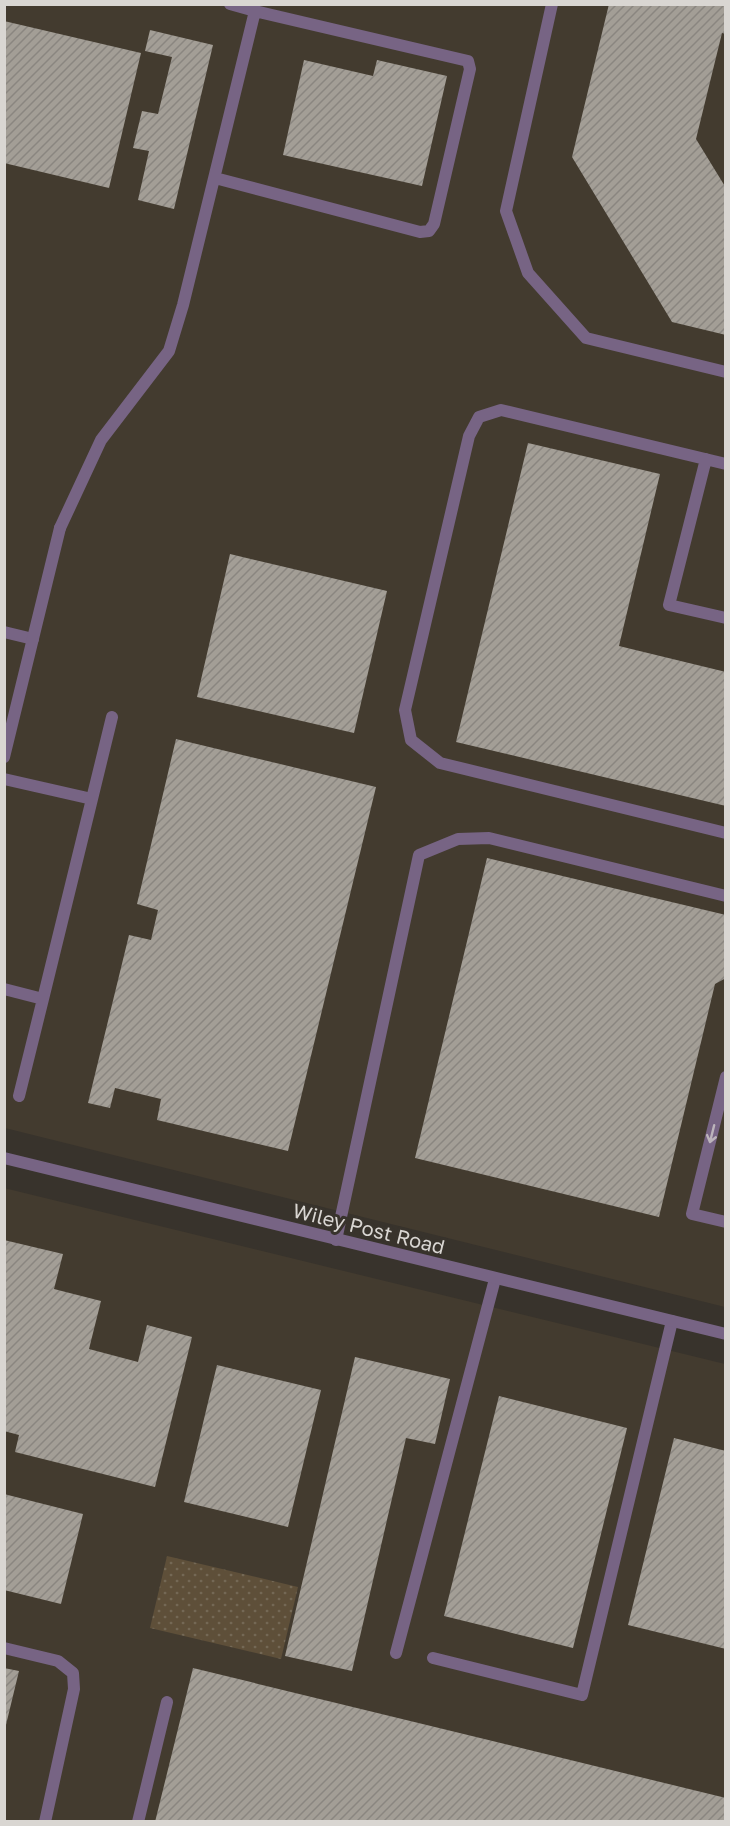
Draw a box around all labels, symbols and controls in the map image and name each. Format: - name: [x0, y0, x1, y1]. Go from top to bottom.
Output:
- one-way arrow: [705, 1124, 717, 1143]
- street label: Wiley Post Road: [291, 1198, 447, 1258]

